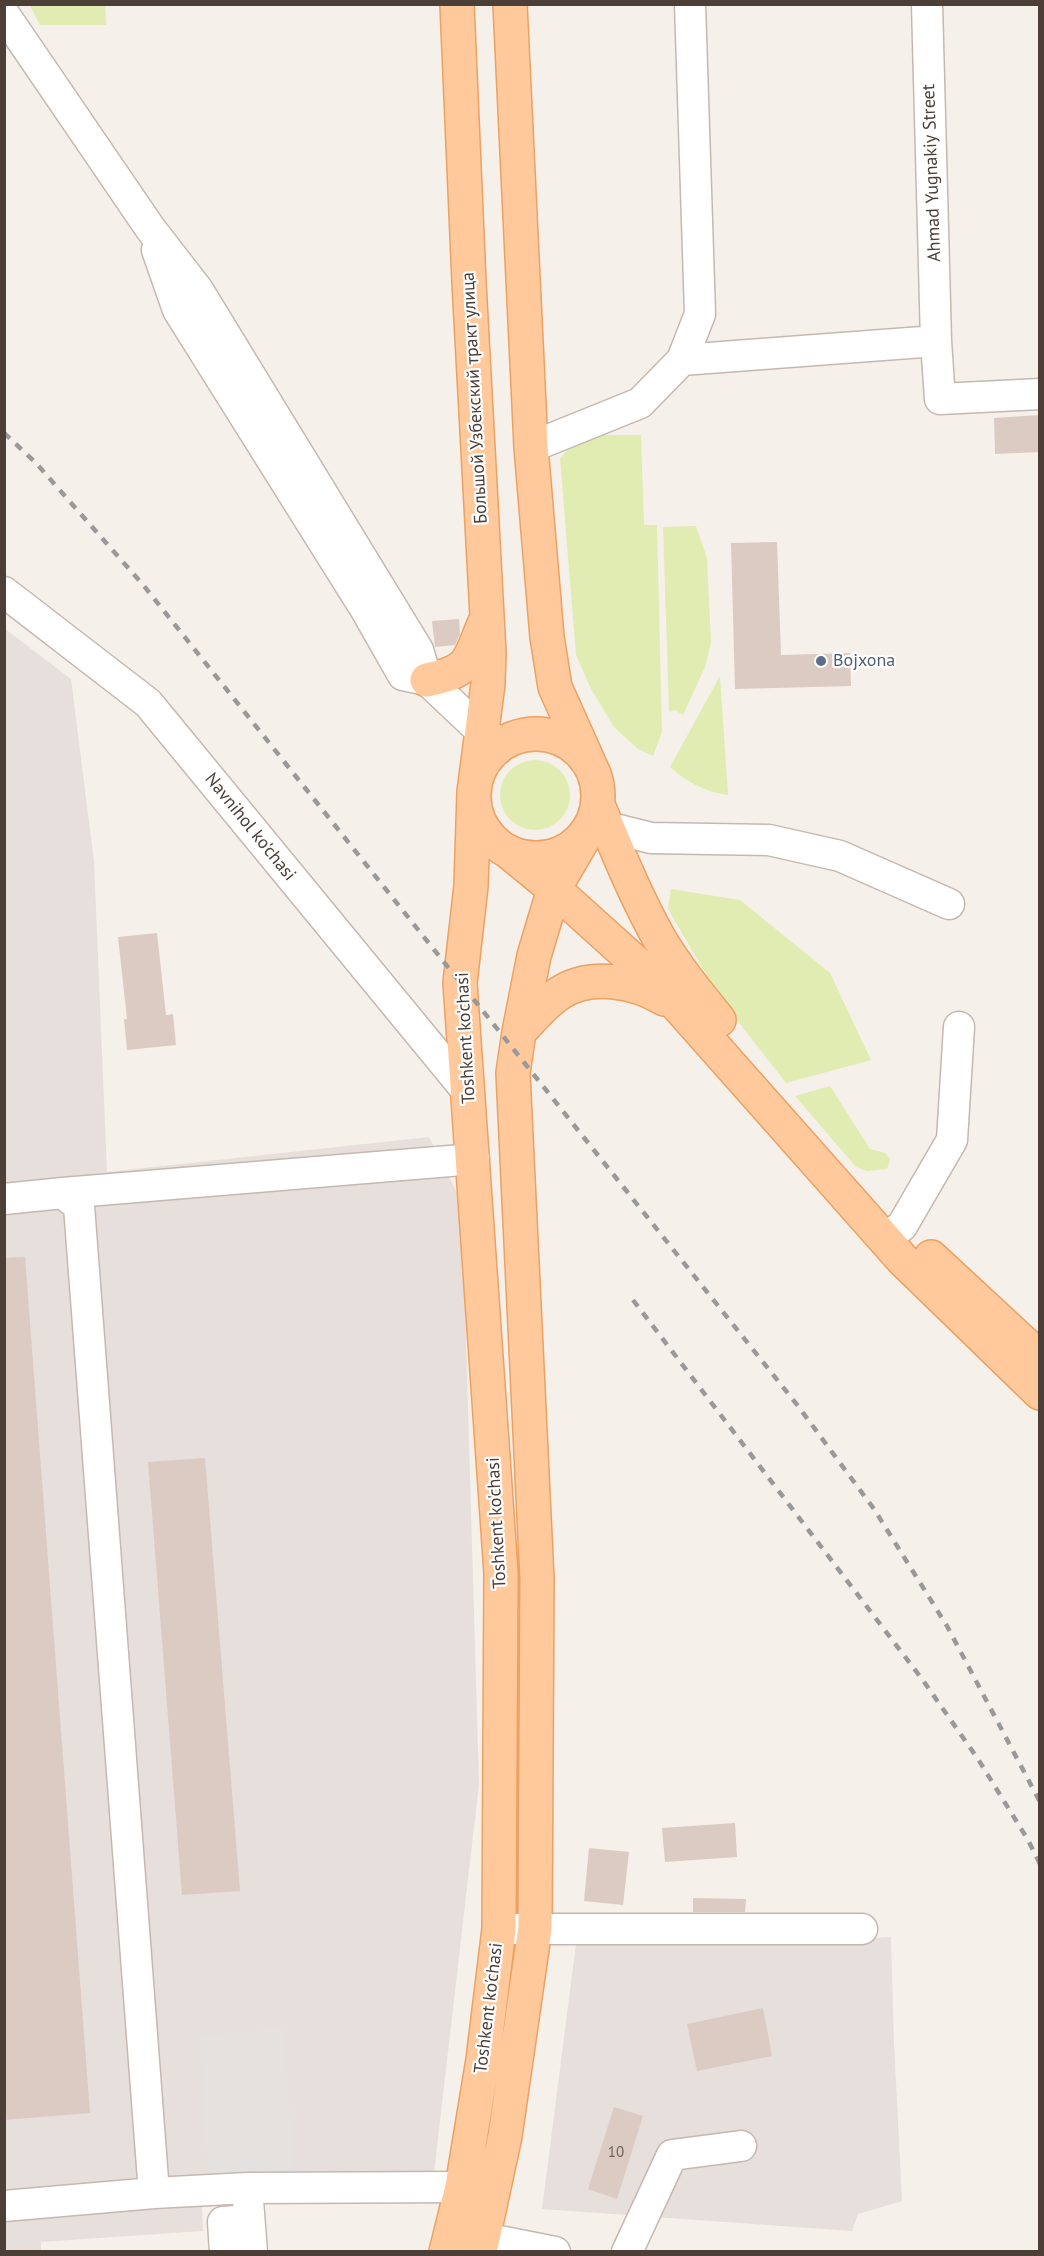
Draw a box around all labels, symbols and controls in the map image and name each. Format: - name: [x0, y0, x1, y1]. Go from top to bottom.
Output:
- street label: Ahmad Yugnakiy Street: [918, 84, 946, 262]
- street label: Большой Узбекский тракт улица: [458, 272, 492, 524]
- place label: Bojxona: [833, 650, 895, 672]
- marker: Bojxona: [814, 654, 828, 668]
- street label: Navnihol ko'chasi: [200, 769, 300, 885]
- street label: Toshkent ko'chasi: [452, 972, 480, 1104]
- street label: Toshkent ko'chasi: [483, 1457, 511, 1589]
- street label: Toshkent ko'chasi: [470, 1941, 508, 2075]
- house number: 10: [608, 2144, 624, 2162]

